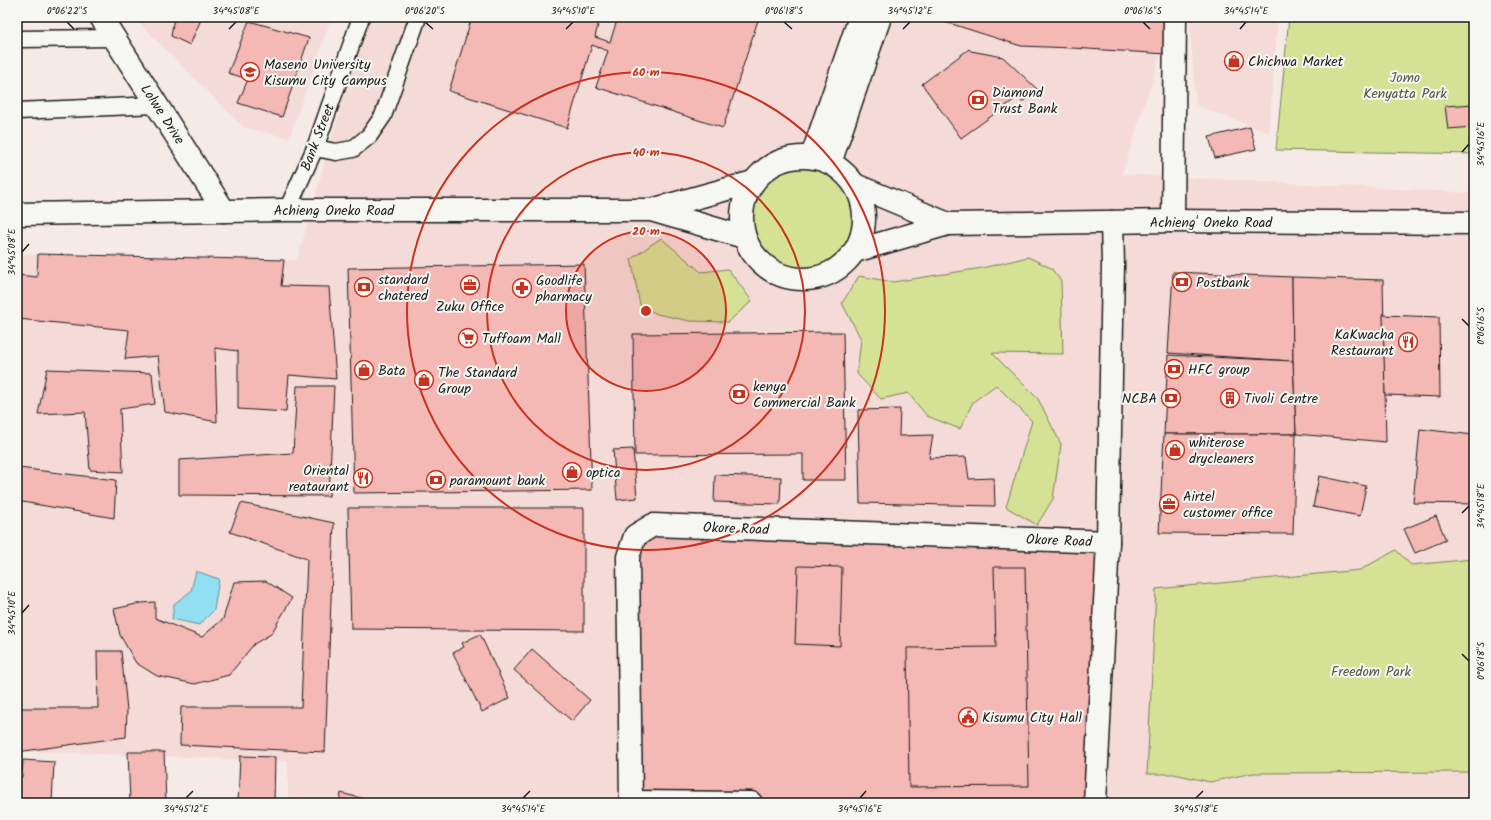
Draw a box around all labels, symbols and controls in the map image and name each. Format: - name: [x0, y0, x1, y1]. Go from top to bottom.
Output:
- text: 0°06'22"S: [47, 3, 88, 19]
- text: 34°45'08"E: [212, 3, 261, 19]
- text: 0°06'20"S: [405, 3, 446, 19]
- text: 34°45'10"E: [551, 3, 596, 19]
- text: 0°06'18"S: [765, 3, 804, 19]
- text: 34°45'12"E: [887, 3, 934, 19]
- text: 0°06'16"S: [1124, 3, 1163, 19]
- text: 34°45'14"E: [1224, 3, 1270, 19]
- shop icon: Chichwa Market: [1223, 50, 1245, 72]
- place label: Chichwa Market: [1248, 51, 1344, 73]
- place label: Maseno University Kisumu City Campus: [264, 54, 387, 92]
- school or university icon: Maseno University Kisumu City Campus: [239, 61, 261, 83]
- text: 60 m: [632, 63, 660, 82]
- park label: Jomo Kenyatta Park: [1363, 67, 1447, 105]
- street label: Lolwe Drive: [134, 80, 190, 150]
- place label: Diamond Trust Bank: [992, 82, 1058, 120]
- bank icon: Diamond Trust Bank: [967, 89, 989, 111]
- street label: Bank Street: [295, 100, 341, 174]
- text: 34°45'16"E: [1473, 120, 1489, 166]
- text: 40 m: [632, 143, 660, 162]
- street label: Achieng Oneko Road: [274, 200, 395, 222]
- street label: Achieng' Oneko Road: [1150, 212, 1273, 234]
- text: 20 m: [632, 222, 660, 241]
- text: 34°45'08"E: [4, 227, 20, 276]
- place label: standard chatered: [378, 269, 430, 307]
- place label: Goodlife pharmacy: [535, 270, 592, 308]
- bank icon: Postbank: [1171, 271, 1193, 293]
- place label: Postbank: [1196, 272, 1250, 294]
- office icon: Zuku Office: [459, 274, 481, 296]
- bank icon: standard chatered: [353, 276, 375, 298]
- pharmacy icon: Goodlife pharmacy: [511, 277, 533, 299]
- place label: Zuku Office: [436, 296, 505, 318]
- centre of rings: [639, 304, 653, 318]
- text: 0°06'16"S: [1473, 306, 1489, 345]
- place label: KaKwacha Restaurant: [1331, 324, 1395, 362]
- supermarket icon: Tuffoam Mall: [457, 327, 479, 349]
- place label: Tuffoam Mall: [482, 328, 561, 350]
- restaurant icon: KaKwacha Restaurant: [1397, 331, 1419, 353]
- bank icon: HFC group: [1163, 358, 1185, 380]
- shop icon: Bata: [353, 359, 375, 381]
- place label: HFC group: [1188, 359, 1250, 381]
- place label: Bata: [378, 360, 405, 382]
- place label: The Standard Group: [438, 362, 518, 400]
- shop icon: The Standard Group: [413, 369, 435, 391]
- place label: kenya Commercial Bank: [753, 376, 856, 414]
- bank icon: kenya Commercial Bank: [728, 383, 750, 405]
- bank icon: NCBA: [1160, 387, 1182, 409]
- building icon: Tivoli Centre: [1219, 387, 1241, 409]
- place label: NCBA: [1122, 388, 1157, 410]
- place label: Tivoli Centre: [1244, 388, 1319, 410]
- place label: whiterose drycleaners: [1189, 432, 1254, 470]
- shop icon: whiterose drycleaners: [1164, 439, 1186, 461]
- place label: Oriental reataurant: [289, 460, 350, 498]
- shop icon: optica: [561, 461, 583, 483]
- place label: optica: [586, 462, 621, 484]
- restaurant icon: Oriental reataurant: [352, 467, 374, 489]
- bank icon: paramount bank: [425, 469, 447, 491]
- place label: paramount bank: [449, 470, 546, 492]
- text: 34°45'18"E: [1473, 482, 1489, 529]
- place label: Airtel customer office: [1183, 486, 1274, 524]
- office icon: Airtel customer office: [1158, 493, 1180, 515]
- street label: Okore Road: [703, 517, 770, 541]
- street label: Okore Road: [1026, 529, 1093, 553]
- text: 34°45'10"E: [4, 590, 20, 635]
- text: 0°06'18"S: [1473, 641, 1489, 680]
- park label: Freedom Park: [1331, 661, 1411, 683]
- public building icon: Kisumu City Hall: [957, 706, 979, 728]
- place label: Kisumu City Hall: [982, 707, 1082, 729]
- text: 34°45'12"E: [163, 801, 210, 817]
- text: 34°45'14"E: [501, 801, 547, 817]
- text: 34°45'16"E: [838, 801, 884, 817]
- text: 34°45'18"E: [1173, 801, 1220, 817]

